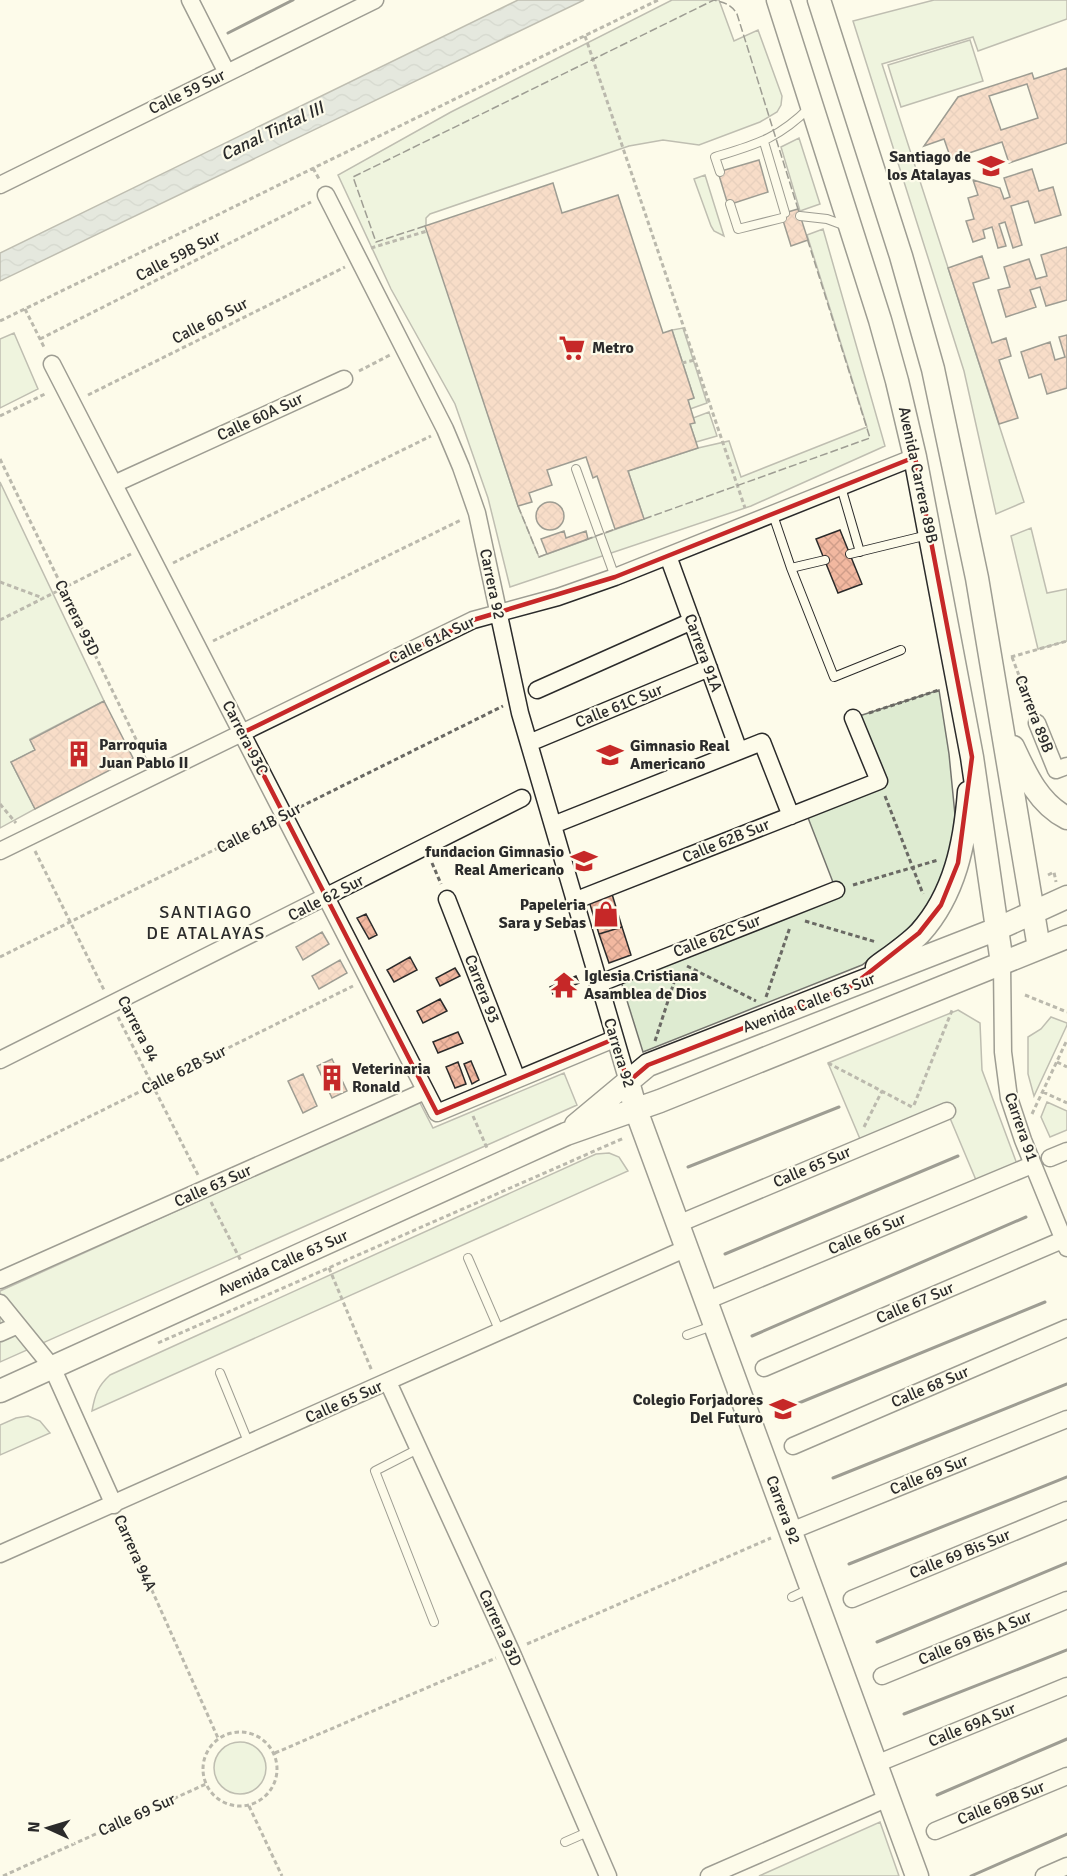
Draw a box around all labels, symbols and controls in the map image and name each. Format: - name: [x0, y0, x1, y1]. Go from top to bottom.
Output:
- street label: Calle 59 Sur: [145, 65, 229, 119]
- water label: Canal Tintal III: [217, 96, 329, 165]
- place label: Santiago de los Atalayas: [887, 147, 971, 185]
- school or university icon: Santiago de los Atalayas: [976, 151, 1006, 181]
- street label: Calle 59B Sur: [132, 226, 224, 286]
- street label: Calle 60 Sur: [169, 293, 251, 349]
- supermarket icon: Metro: [557, 333, 587, 363]
- place label: Metro: [592, 338, 634, 358]
- street label: Calle 60A Sur: [214, 388, 306, 446]
- street label: Avenida Carrera 89B: [894, 405, 942, 545]
- street label: Carrera 92: [475, 547, 509, 621]
- street label: Carrera 93D: [50, 577, 104, 659]
- street label: Calle 61A Sur: [386, 611, 478, 669]
- street label: Carrera 91A: [680, 611, 726, 695]
- street label: Carrera 89B: [1010, 672, 1058, 756]
- street label: Calle 61C Sur: [572, 679, 666, 733]
- street label: Carrera 93C: [218, 697, 273, 779]
- place label: Parroquia Juan Pablo II: [99, 735, 188, 773]
- place label: Gimnasio Real Americano: [630, 736, 730, 774]
- building icon: Parroquia Juan Pablo II: [64, 739, 94, 769]
- school or university icon: Gimnasio Real Americano: [595, 740, 625, 770]
- street label: Calle 61B Sur: [213, 798, 305, 858]
- street label: Calle 62B Sur: [679, 814, 773, 868]
- place label: fundacion Gimnasio Real Americano: [424, 842, 564, 880]
- school or university icon: fundacion Gimnasio Real Americano: [569, 846, 599, 876]
- street label: Calle 62 Sur: [285, 870, 367, 926]
- place label: Papeleria Sara y Sebas: [499, 895, 586, 933]
- shop icon: Papeleria Sara y Sebas: [591, 899, 621, 929]
- district label: SANTIAGO DE ATALAYAS: [146, 901, 266, 944]
- street label: Calle 62C Sur: [670, 910, 764, 962]
- street label: Carrera 93: [460, 952, 504, 1026]
- place label: Iglesia Cristiana Asamblea de Dios: [584, 966, 707, 1004]
- street label: Avenida Calle 63 Sur: [740, 968, 878, 1037]
- temple icon: Iglesia Cristiana Asamblea de Dios: [549, 970, 579, 1000]
- street label: Carrera 94: [113, 992, 163, 1066]
- street label: Carrera 92: [599, 1016, 639, 1090]
- street label: Calle 62B Sur: [138, 1041, 230, 1099]
- place label: Veterinaria Ronald: [352, 1059, 431, 1097]
- building icon: Veterinaria Ronald: [317, 1063, 347, 1093]
- street label: Carrera 91: [1000, 1090, 1042, 1164]
- street label: Calle 65 Sur: [770, 1142, 854, 1192]
- street label: Calle 63 Sur: [171, 1160, 255, 1212]
- street label: Calle 66 Sur: [825, 1209, 909, 1259]
- street label: Avenida Calle 63 Sur: [215, 1225, 351, 1301]
- street label: Calle 67 Sur: [873, 1278, 957, 1328]
- street label: Calle 68 Sur: [888, 1362, 972, 1412]
- street label: Calle 65 Sur: [302, 1376, 386, 1428]
- place label: Colegio Forjadores Del Futuro: [633, 1390, 763, 1428]
- school or university icon: Colegio Forjadores Del Futuro: [768, 1394, 798, 1424]
- street label: Calle 69 Sur: [887, 1450, 971, 1500]
- street label: Carrera 92: [761, 1473, 805, 1547]
- street label: Carrera 94A: [109, 1512, 161, 1595]
- street label: Calle 69 Bis Sur: [907, 1525, 1014, 1583]
- street label: Carrera 93D: [474, 1586, 526, 1670]
- street label: Calle 69 Bis A Sur: [915, 1606, 1035, 1670]
- street label: Calle 69A Sur: [925, 1698, 1019, 1752]
- street label: Calle 69B Sur: [954, 1776, 1048, 1830]
- street label: Calle 69 Sur: [95, 1789, 179, 1841]
- north arrow: [18, 1798, 78, 1858]
- text: N: [24, 1821, 44, 1833]

